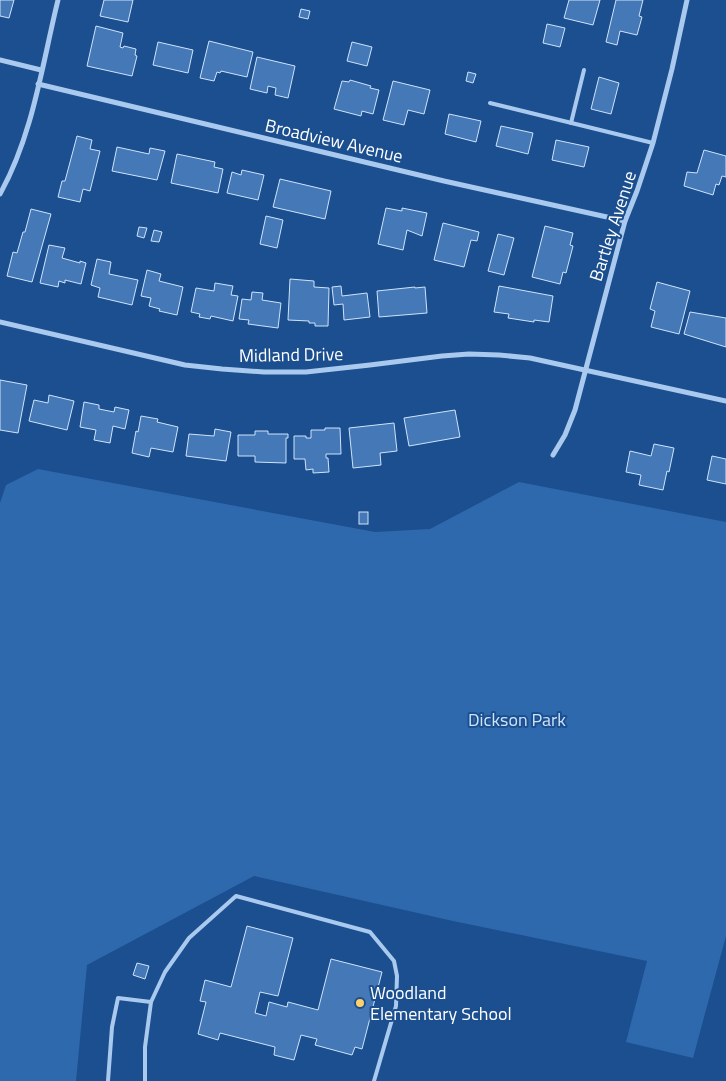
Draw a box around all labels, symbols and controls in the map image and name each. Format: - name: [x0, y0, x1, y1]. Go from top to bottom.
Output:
- street label: Broadview Avenue: [262, 112, 406, 169]
- street label: Bartley Avenue: [582, 167, 643, 285]
- street label: Midland Drive: [239, 340, 343, 369]
- park label: Dickson Park: [468, 706, 566, 733]
- place label: Woodland Elementary School: [370, 979, 512, 1027]
- marker: Woodland Elementary School: [354, 997, 366, 1009]

